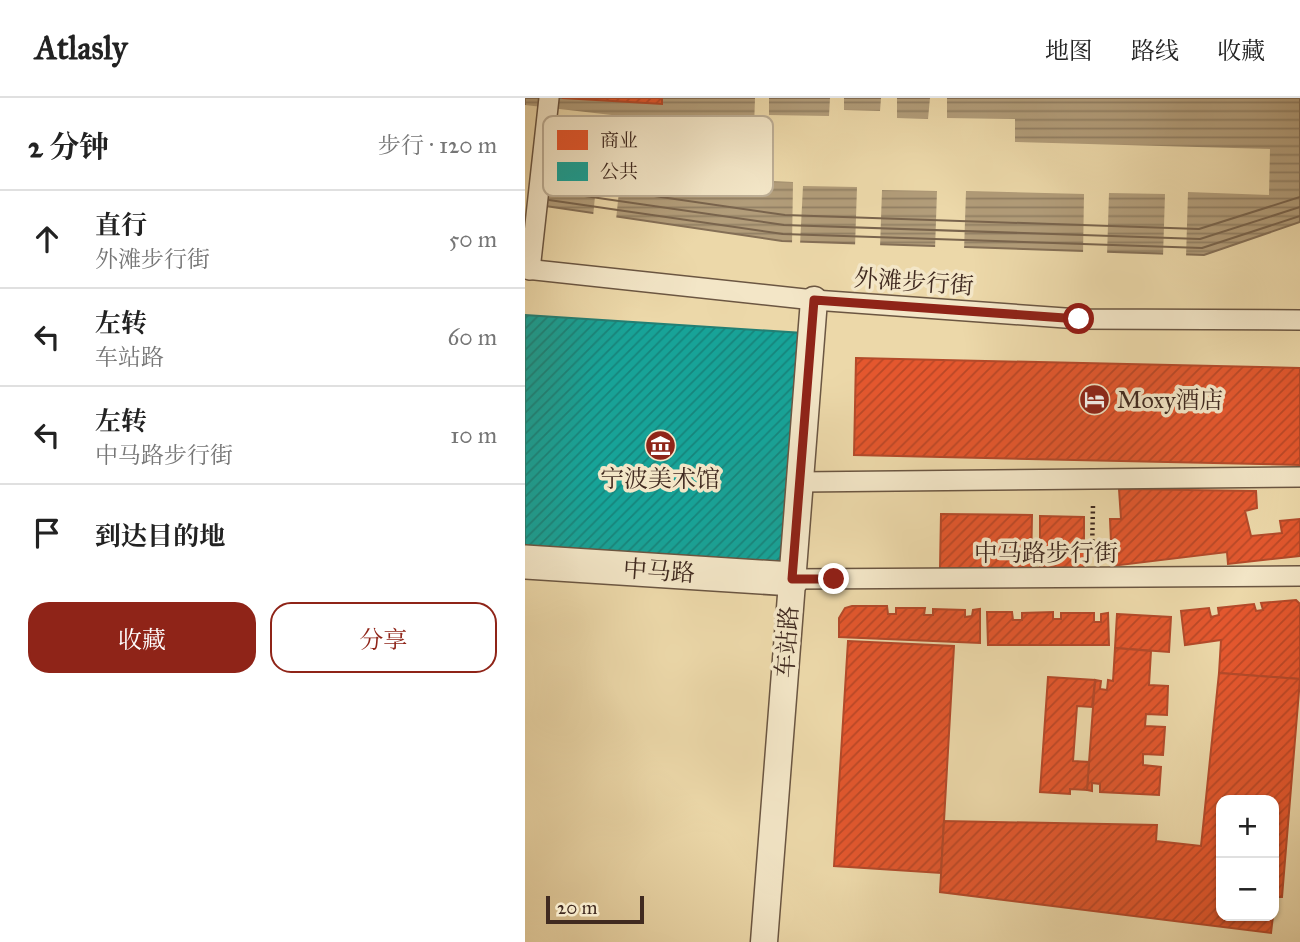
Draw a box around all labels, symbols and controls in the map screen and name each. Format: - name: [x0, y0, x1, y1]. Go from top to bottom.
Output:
- text: Atlasly: [35, 28, 127, 68]
- text: 地图: [1045, 36, 1093, 66]
- text: 路线: [1131, 36, 1179, 66]
- text: 收藏: [1217, 36, 1265, 66]
- legend: [543, 116, 773, 196]
- text: 2 分钟: [28, 129, 109, 165]
- text: 商业: [600, 129, 638, 152]
- text: 步行 · 120 m: [378, 131, 497, 159]
- text: 公共: [600, 160, 638, 183]
- text: 直行: [95, 209, 147, 241]
- icon: ahead: [28, 220, 66, 258]
- text: 50 m: [449, 225, 497, 253]
- text: 外滩步行街: [95, 245, 210, 273]
- street label: 外滩步行街: [853, 263, 975, 301]
- route start: [1063, 303, 1094, 334]
- text: 左转: [95, 307, 147, 339]
- icon: left: [28, 318, 66, 356]
- text: 60 m: [448, 323, 497, 351]
- text: 车站路: [95, 343, 164, 371]
- hotel icon: Moxy酒店: [1077, 383, 1111, 417]
- place label: Moxy酒店: [1117, 385, 1223, 415]
- text: 左转: [95, 405, 147, 437]
- icon: left: [28, 416, 66, 454]
- text: 10 m: [450, 421, 497, 449]
- museum icon: 宁波美术馆: [643, 428, 677, 462]
- text: 中马路步行街: [95, 441, 233, 469]
- place label: 宁波美术馆: [600, 464, 720, 494]
- icon: arrive: [28, 514, 66, 552]
- text: 到达目的地: [95, 520, 225, 552]
- street label: 中马路步行街: [974, 538, 1118, 568]
- street label: 中马路: [622, 554, 696, 588]
- route end: [818, 563, 849, 594]
- button: 收藏: [28, 602, 256, 673]
- button: 分享: [270, 602, 497, 673]
- street label: 车站路: [770, 605, 804, 679]
- map controls: [1216, 795, 1279, 921]
- button: +: [1216, 795, 1279, 858]
- button: −: [1216, 858, 1279, 921]
- scale bar: [546, 893, 644, 925]
- text: 20 m: [557, 896, 598, 919]

